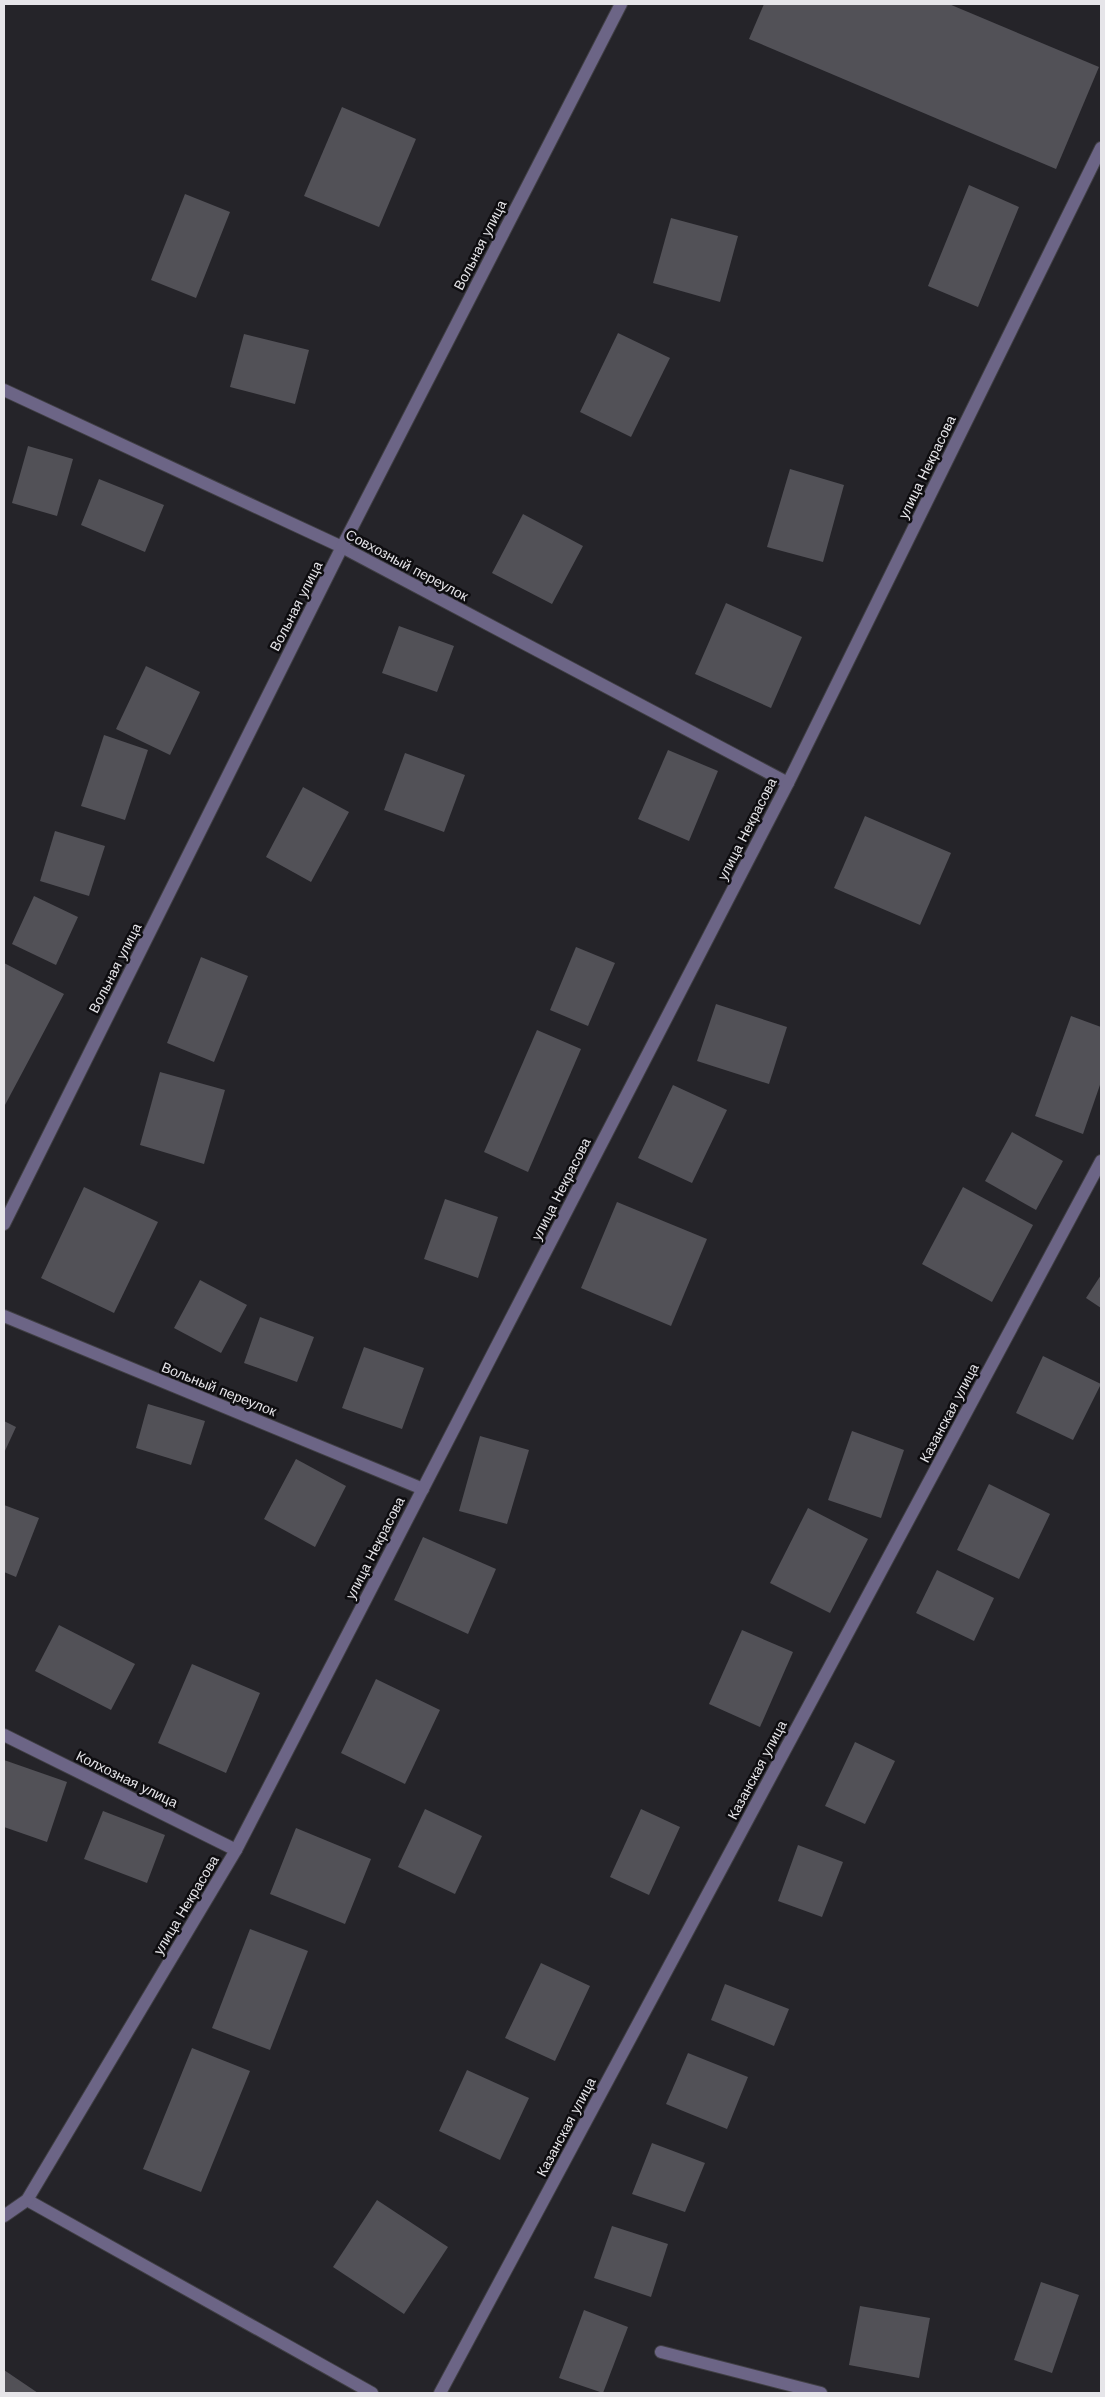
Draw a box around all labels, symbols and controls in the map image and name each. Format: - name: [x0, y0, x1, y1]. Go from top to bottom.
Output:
- street label: Вольная улица: [450, 197, 510, 293]
- street label: улица Некрасова: [895, 413, 959, 521]
- street label: Совхозный переулок: [343, 526, 472, 604]
- street label: Вольная улица: [266, 558, 326, 654]
- street label: улица Некрасова: [714, 775, 780, 883]
- street label: Вольная улица: [85, 920, 145, 1016]
- street label: улица Некрасова: [528, 1135, 594, 1243]
- street label: Вольный переулок: [159, 1359, 280, 1420]
- street label: Казанская улица: [916, 1361, 982, 1465]
- street label: улица Некрасова: [342, 1494, 408, 1602]
- street label: Казанская улица: [724, 1718, 790, 1822]
- street label: Колхозная улица: [74, 1747, 181, 1811]
- street label: улица Некрасова: [150, 1852, 222, 1957]
- street label: Казанская улица: [533, 2075, 599, 2179]

